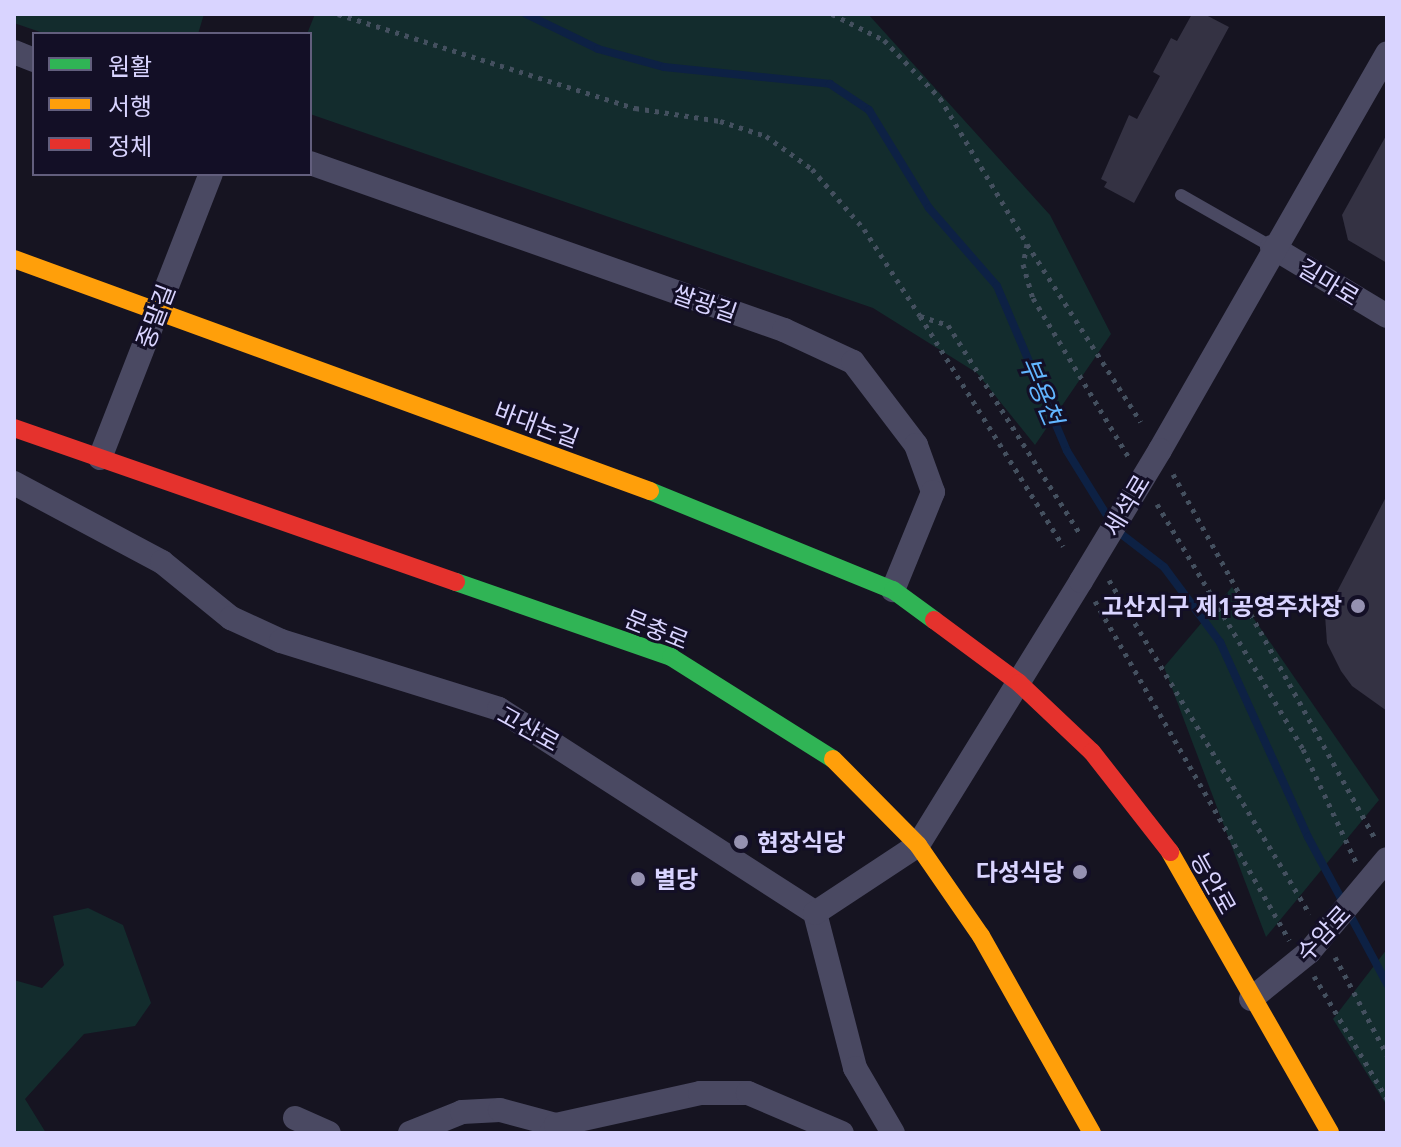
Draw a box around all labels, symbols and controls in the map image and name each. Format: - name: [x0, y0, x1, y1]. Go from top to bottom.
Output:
- legend: [32, 32, 312, 176]
- text: 원활: [108, 49, 152, 82]
- text: 서행: [108, 89, 152, 122]
- text: 정체: [108, 129, 152, 162]
- street label: 길마로: [1293, 253, 1365, 311]
- street label: 쌀광길: [669, 279, 741, 327]
- street label: 중말길: [130, 280, 180, 352]
- water label: 부용천: [1013, 352, 1069, 430]
- street label: 바대논길: [491, 395, 583, 453]
- street label: 세석로: [1097, 469, 1155, 541]
- place label: 고산지구 제1공영주차장: [1101, 592, 1342, 620]
- marker: 고산지구 제1공영주차장: [1349, 597, 1367, 615]
- street label: 문충로: [621, 603, 693, 655]
- street label: 고산로: [493, 699, 565, 757]
- place label: 현장식당: [757, 828, 845, 856]
- marker: 현장식당: [732, 833, 750, 851]
- street label: 능안로: [1185, 847, 1243, 919]
- place label: 다성식당: [976, 858, 1064, 886]
- marker: 다성식당: [1071, 863, 1089, 881]
- place label: 별당: [654, 865, 698, 893]
- marker: 별당: [629, 870, 647, 888]
- street label: 수암로: [1290, 899, 1356, 967]

